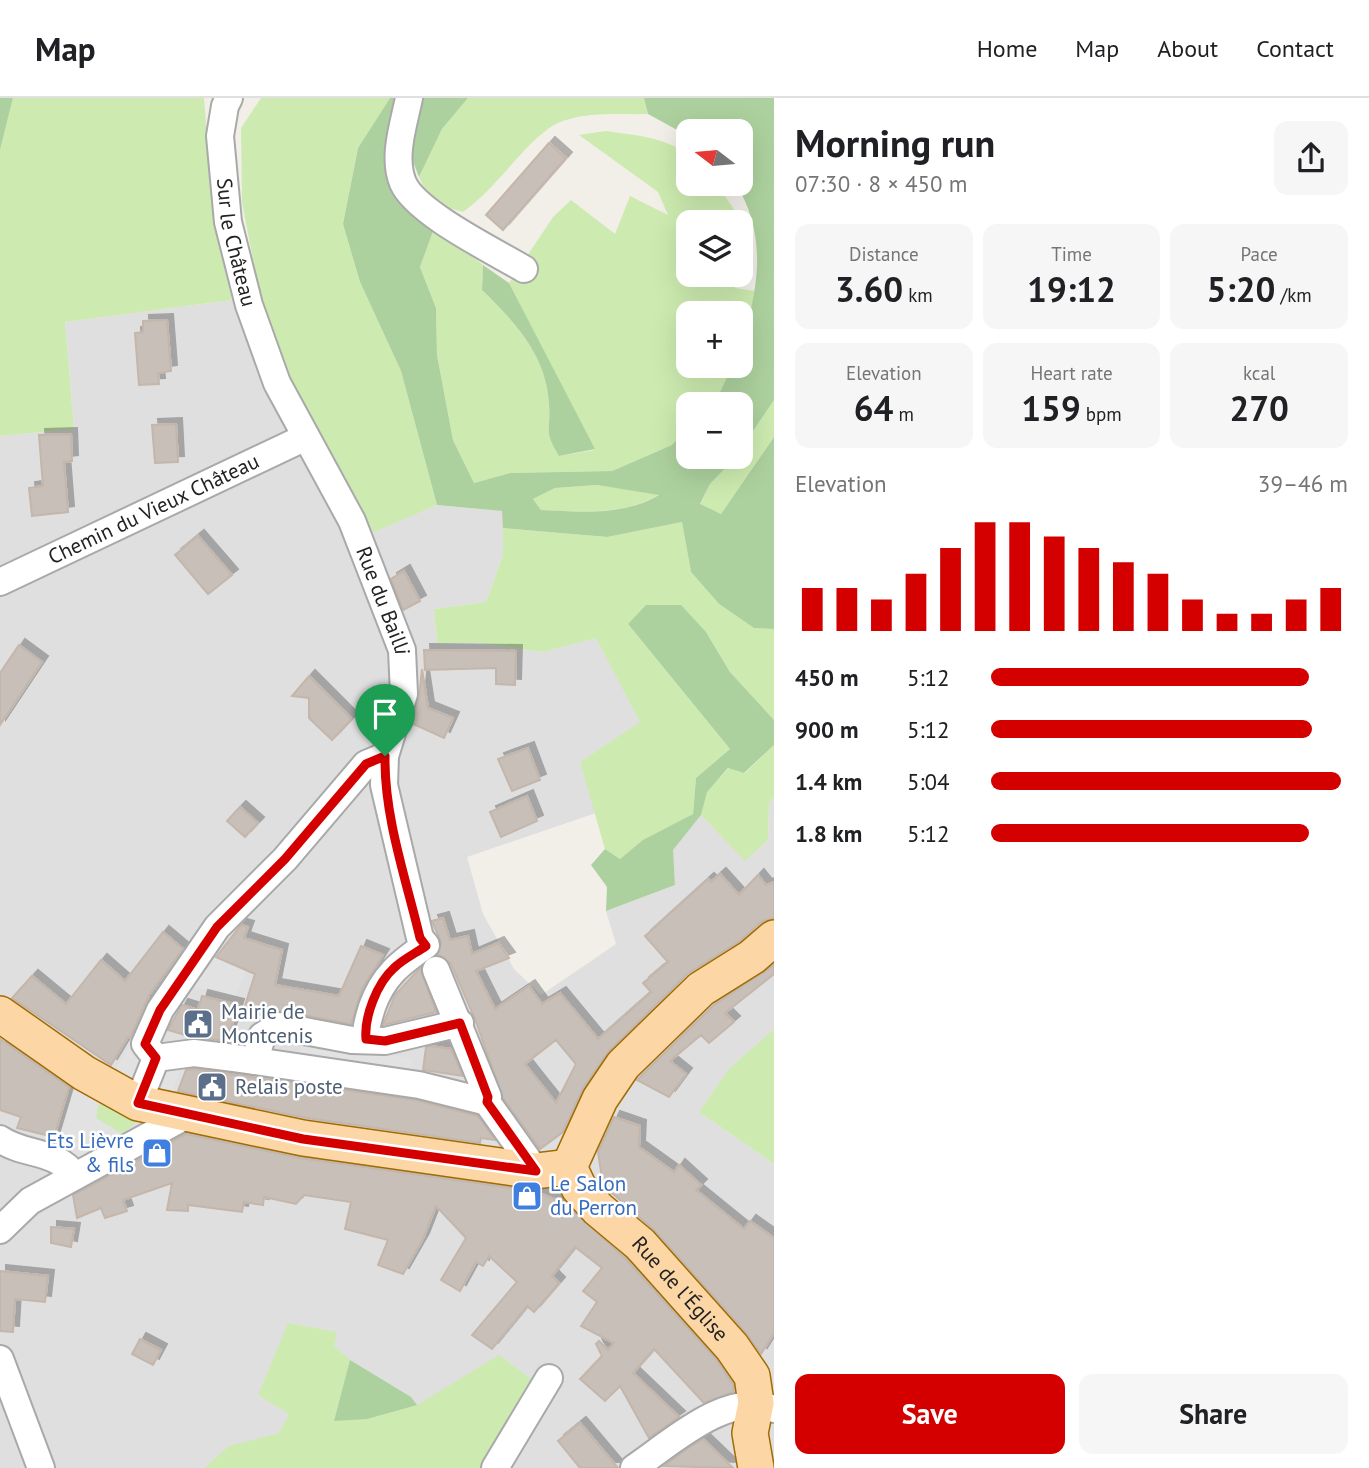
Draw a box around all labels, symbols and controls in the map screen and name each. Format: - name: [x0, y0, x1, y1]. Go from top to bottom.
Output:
- text: Map: [35, 27, 96, 70]
- text: Home: [977, 33, 1037, 64]
- text: Map: [1075, 33, 1119, 64]
- text: About: [1157, 33, 1218, 64]
- text: Contact: [1256, 33, 1334, 64]
- text: Morning run: [795, 118, 995, 167]
- north arrow: [676, 119, 752, 196]
- map controls: [676, 119, 753, 469]
- button: share: [1274, 121, 1348, 195]
- text: 07:30 · 8 × 450 m: [795, 169, 967, 198]
- street label: Sur le Château: [211, 177, 263, 309]
- button: layers: [676, 210, 753, 287]
- text: Distance: [849, 242, 919, 266]
- text: Time: [1051, 242, 1092, 266]
- text: Pace: [1241, 242, 1278, 266]
- text: 3.60: [835, 266, 903, 312]
- text: 19:12: [1027, 266, 1116, 312]
- text: 5:20: [1207, 266, 1275, 312]
- text: km: [903, 283, 933, 307]
- text: /km: [1275, 283, 1312, 307]
- button: +: [676, 301, 753, 378]
- text: Elevation: [846, 361, 922, 385]
- text: Heart rate: [1030, 361, 1113, 385]
- text: kcal: [1243, 361, 1275, 385]
- text: 64: [854, 385, 893, 431]
- text: 159: [1021, 385, 1081, 431]
- text: 270: [1229, 385, 1289, 431]
- button: −: [676, 392, 753, 469]
- text: m: [893, 402, 914, 426]
- text: bpm: [1081, 402, 1122, 426]
- street label: Chemin du Vieux Château: [44, 447, 263, 570]
- text: Elevation: [795, 469, 887, 498]
- text: 39–46 m: [1258, 469, 1348, 498]
- street label: Rue du Bailli: [350, 543, 416, 655]
- text: 450 m: [795, 663, 858, 692]
- text: 5:12: [907, 663, 950, 692]
- pin: [355, 684, 415, 756]
- icon: arrive: [366, 695, 404, 733]
- text: 900 m: [795, 715, 858, 744]
- text: 5:12: [907, 715, 950, 744]
- text: 1.4 km: [795, 767, 862, 796]
- text: 5:04: [907, 767, 950, 796]
- text: 1.8 km: [795, 819, 862, 848]
- text: 5:12: [907, 819, 950, 848]
- place label: Mairie de Montcenis: [221, 998, 313, 1049]
- public building icon: Mairie de Montcenis: [181, 1007, 215, 1041]
- public building icon: Relais poste: [195, 1070, 229, 1104]
- place label: Relais poste: [235, 1073, 343, 1100]
- place label: Ets Lièvre & fils: [47, 1127, 134, 1178]
- shop icon: Ets Lièvre & fils: [140, 1136, 174, 1170]
- place label: Le Salon du Perron: [550, 1170, 637, 1221]
- shop icon: Le Salon du Perron: [510, 1179, 544, 1213]
- street label: Rue de l'Église: [626, 1230, 734, 1347]
- button: Save: [795, 1374, 1065, 1454]
- button: Share: [1079, 1374, 1348, 1454]

